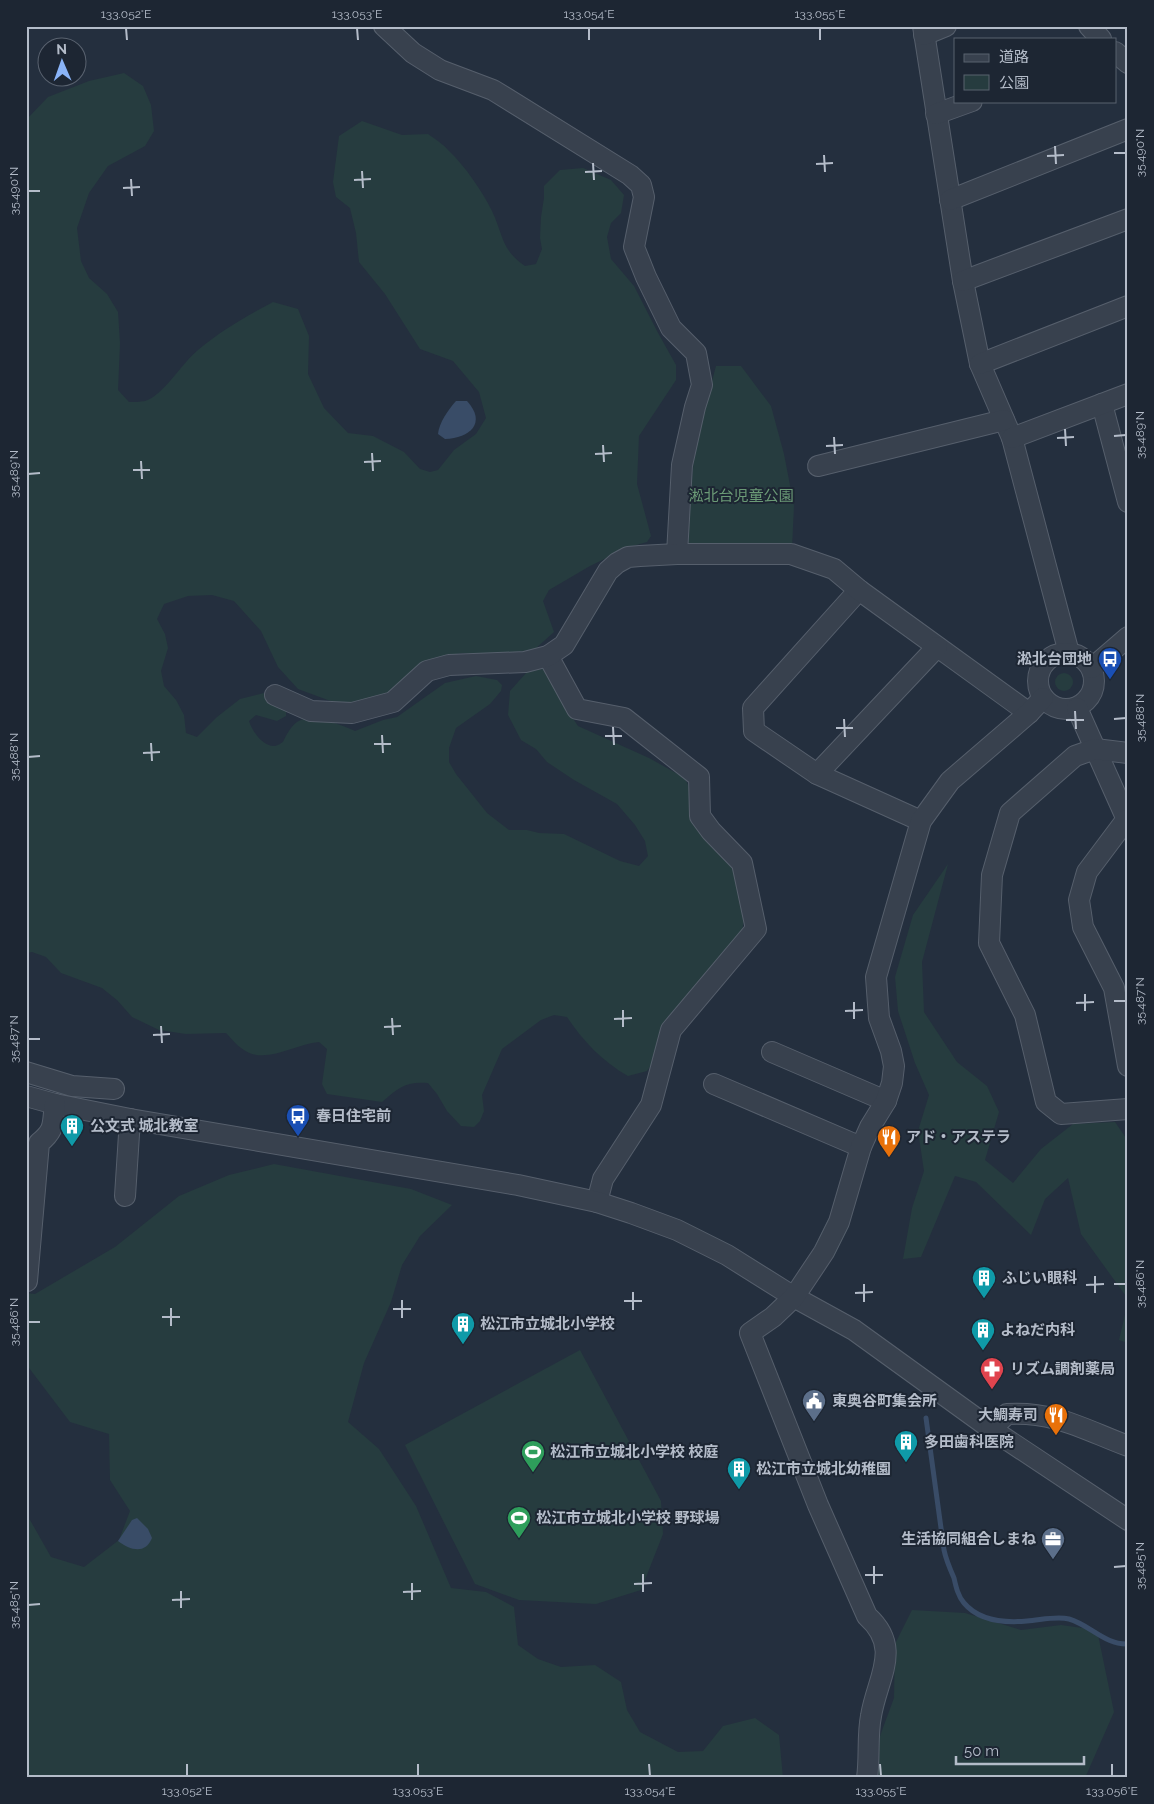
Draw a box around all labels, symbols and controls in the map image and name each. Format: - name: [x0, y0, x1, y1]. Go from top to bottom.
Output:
- text: 133.052°E: [101, 7, 151, 21]
- text: 133.053°E: [332, 7, 382, 21]
- text: 133.054°E: [563, 7, 615, 21]
- text: 133.055°E: [794, 7, 846, 21]
- north arrow: [38, 38, 88, 88]
- legend: [954, 38, 1116, 102]
- text: N: [56, 41, 67, 57]
- text: 道路: [999, 48, 1029, 66]
- text: 公園: [999, 74, 1029, 92]
- text: 35.490°N: [1133, 129, 1147, 177]
- text: 35.490°N: [7, 167, 21, 215]
- text: 35.489°N: [1133, 411, 1147, 459]
- text: 35.489°N: [7, 450, 21, 498]
- park label: 淞北台児童公園: [688, 487, 794, 505]
- bus stop icon: 淞北台団地: [1097, 646, 1123, 680]
- place label: 淞北台団地: [1017, 650, 1092, 668]
- text: 35.488°N: [1133, 694, 1147, 742]
- text: 35.488°N: [7, 733, 21, 781]
- text: 35.487°N: [1133, 977, 1147, 1025]
- text: 35.487°N: [7, 1015, 21, 1063]
- bus stop icon: 春日住宅前: [285, 1103, 311, 1137]
- place label: 春日住宅前: [316, 1107, 391, 1125]
- building icon: 公文式 城北教室: [59, 1113, 85, 1147]
- place label: 公文式 城北教室: [90, 1117, 199, 1135]
- restaurant icon: アド・アステラ: [876, 1124, 902, 1158]
- place label: アド・アステラ: [906, 1128, 1011, 1146]
- text: 35.486°N: [1133, 1260, 1147, 1308]
- building icon: ふじい眼科: [971, 1265, 997, 1299]
- place label: ふじい眼科: [1002, 1269, 1077, 1287]
- text: 35.486°N: [7, 1298, 21, 1346]
- building icon: 松江市立城北小学校: [450, 1311, 476, 1345]
- place label: 松江市立城北小学校: [480, 1315, 615, 1333]
- building icon: よねだ内科: [970, 1317, 996, 1351]
- place label: よねだ内科: [1000, 1321, 1075, 1339]
- pharmacy icon: リズム調剤薬局: [979, 1356, 1005, 1390]
- place label: リズム調剤薬局: [1010, 1360, 1115, 1378]
- public building icon: 東奥谷町集会所: [801, 1388, 827, 1422]
- place label: 東奥谷町集会所: [832, 1392, 937, 1410]
- restaurant icon: 大鯛寿司: [1043, 1402, 1069, 1436]
- place label: 大鯛寿司: [978, 1406, 1038, 1424]
- building icon: 多田歯科医院: [893, 1429, 919, 1463]
- place label: 多田歯科医院: [924, 1433, 1014, 1451]
- sports icon: 松江市立城北小学校 校庭: [520, 1439, 546, 1473]
- place label: 松江市立城北小学校 校庭: [550, 1443, 719, 1461]
- building icon: 松江市立城北幼稚園: [726, 1456, 752, 1490]
- place label: 松江市立城北幼稚園: [756, 1460, 891, 1478]
- sports icon: 松江市立城北小学校 野球場: [506, 1505, 532, 1539]
- place label: 松江市立城北小学校 野球場: [536, 1509, 720, 1527]
- office icon: 生活協同組合しまね: [1040, 1526, 1066, 1560]
- place label: 生活協同組合しまね: [901, 1530, 1036, 1548]
- text: 35.485°N: [1133, 1542, 1147, 1590]
- text: 35.485°N: [7, 1581, 21, 1629]
- scale bar: [956, 1734, 1084, 1766]
- text: 50 m: [964, 1742, 999, 1760]
- text: 133.052°E: [162, 1784, 212, 1798]
- text: 133.053°E: [393, 1784, 443, 1798]
- text: 133.054°E: [624, 1784, 676, 1798]
- text: 133.055°E: [855, 1784, 907, 1798]
- text: 133.056°E: [1086, 1784, 1138, 1798]

